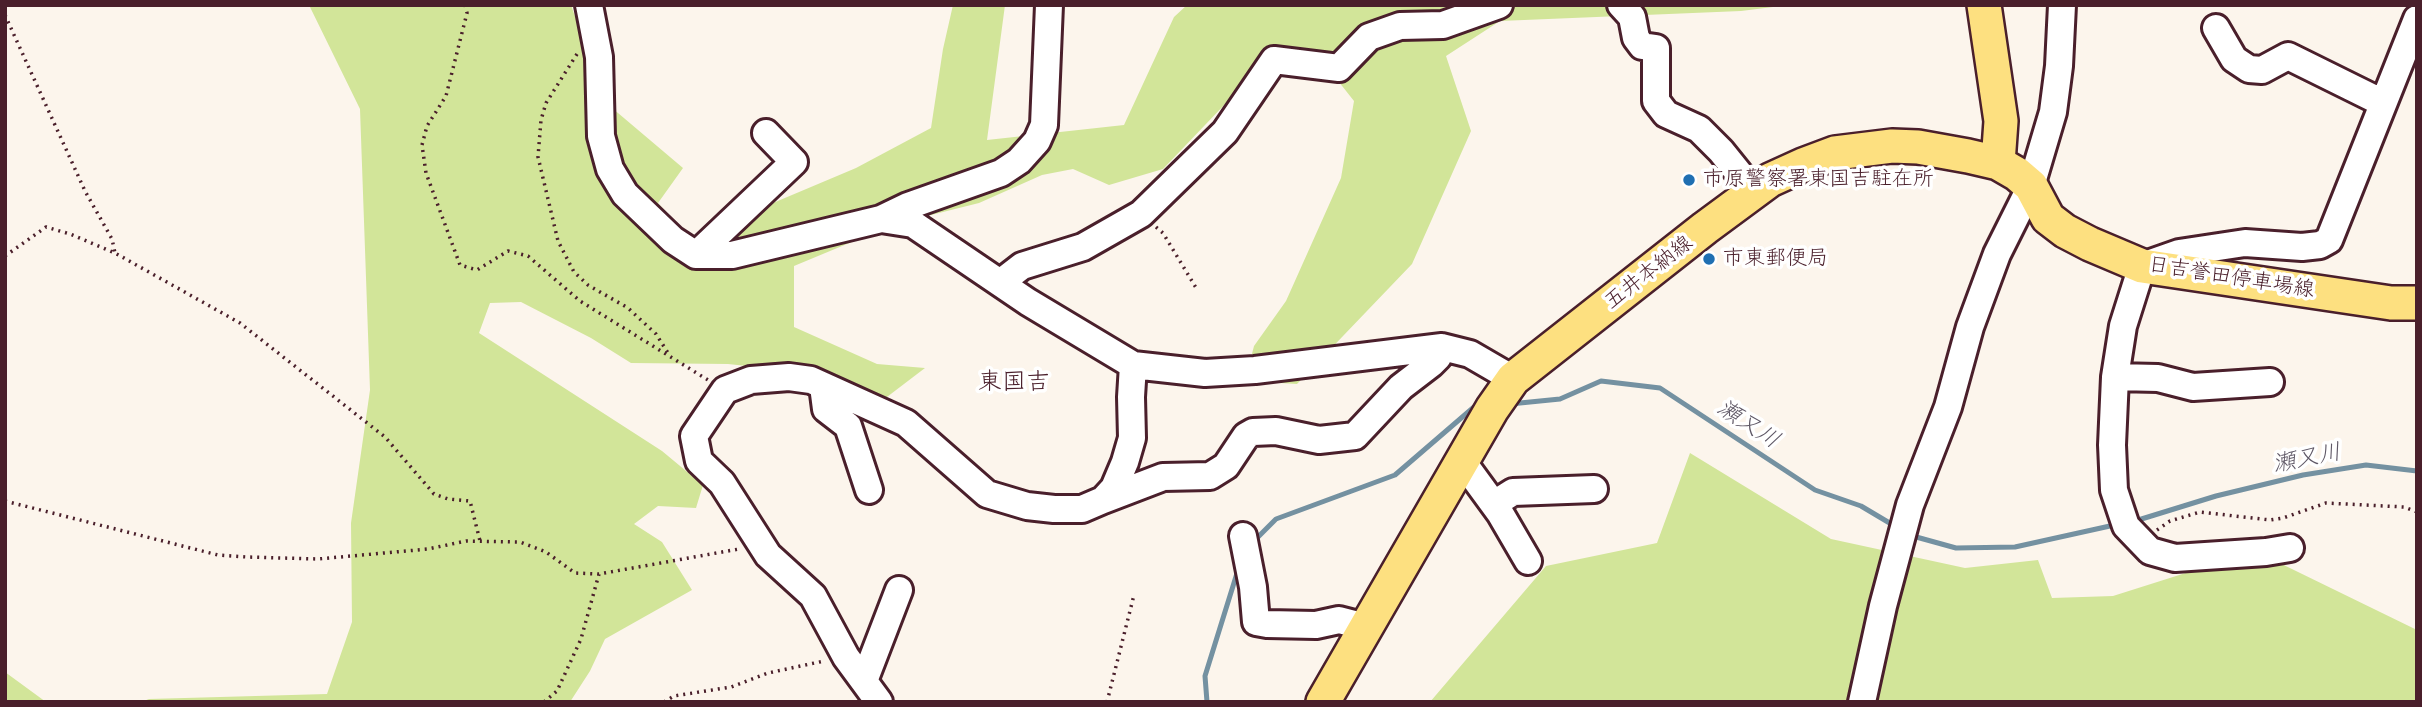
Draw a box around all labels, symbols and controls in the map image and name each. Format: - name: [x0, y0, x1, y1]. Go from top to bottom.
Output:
- place label: 市原警察署東国吉駐在所: [1703, 167, 1934, 193]
- marker: 市原警察署東国吉駐在所: [1681, 172, 1697, 188]
- street label: 五井本納線: [1600, 231, 1698, 315]
- place label: 市東郵便局: [1723, 246, 1828, 272]
- marker: 市東郵便局: [1701, 251, 1717, 267]
- street label: 日吉誉田停車場線: [2146, 252, 2316, 304]
- district label: 東国吉: [978, 369, 1050, 397]
- water label: 瀬又川: [1712, 395, 1784, 455]
- water label: 瀬又川: [2271, 439, 2343, 479]

